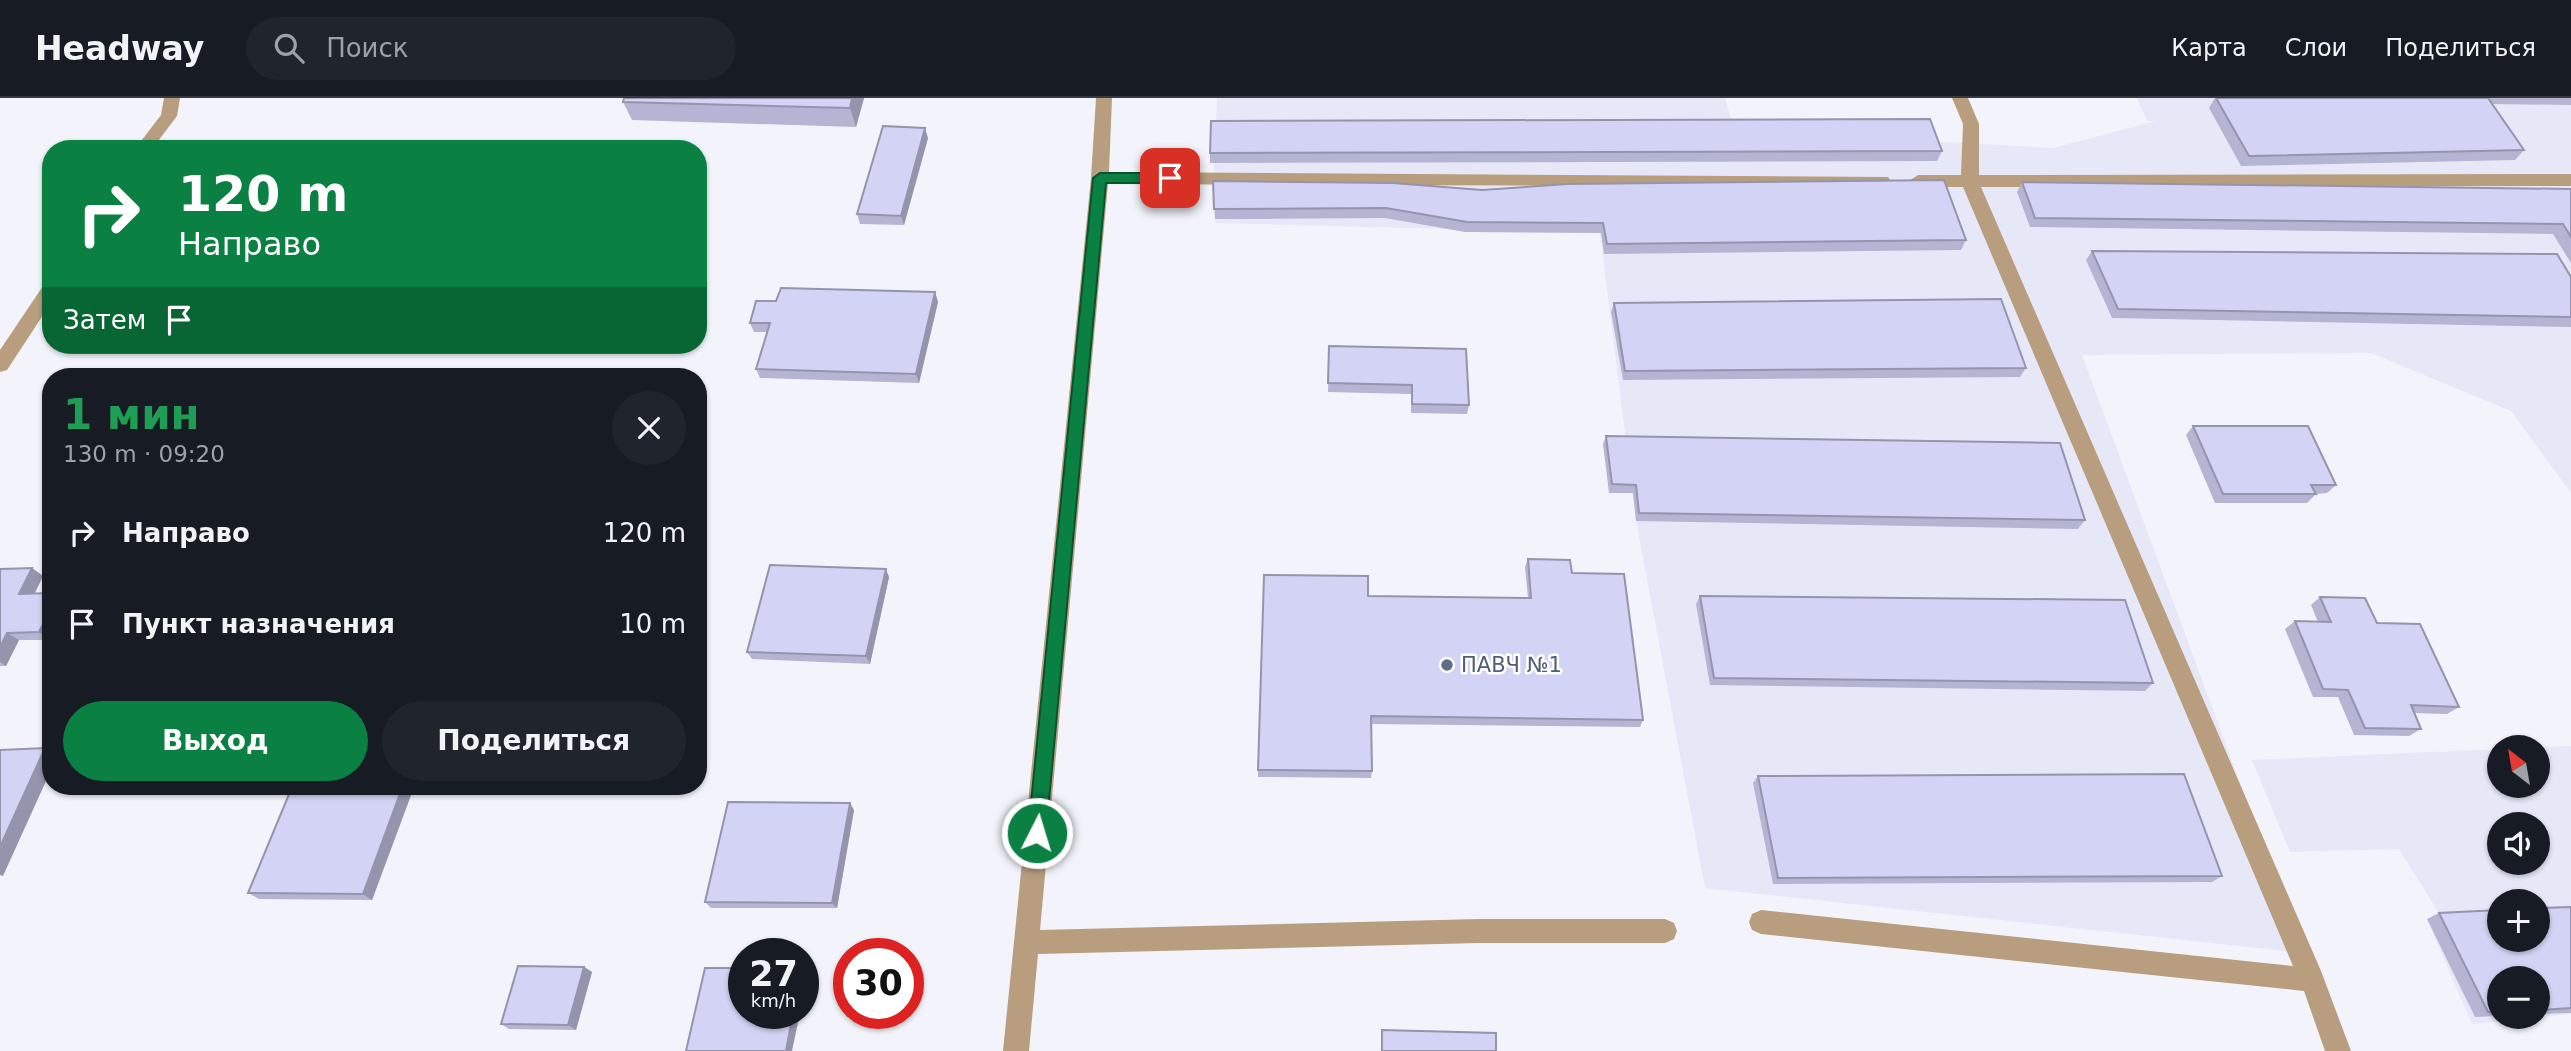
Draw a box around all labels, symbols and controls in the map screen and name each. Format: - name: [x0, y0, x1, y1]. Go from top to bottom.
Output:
- search box: [246, 17, 736, 80]
- text: Headway: [35, 29, 204, 68]
- icon: search: [270, 29, 308, 67]
- text: Поиск: [326, 33, 409, 63]
- text: Карта: [2171, 34, 2247, 62]
- text: Слои: [2285, 34, 2347, 62]
- text: Поделиться: [2385, 34, 2536, 62]
- pin: [1140, 148, 1200, 208]
- icon: arrive: [1151, 159, 1189, 197]
- text: 120 m: [178, 166, 348, 223]
- icon: right: [63, 168, 154, 259]
- text: Направо: [178, 225, 321, 263]
- icon: arrive: [160, 301, 198, 339]
- text: Затем: [63, 305, 146, 335]
- text: 1 мин: [63, 390, 200, 439]
- button: close: [612, 391, 686, 465]
- text: 130 m · 09:20: [63, 441, 225, 467]
- icon: right: [63, 514, 101, 552]
- text: Направо: [122, 518, 250, 548]
- text: 120 m: [603, 518, 686, 548]
- icon: arrive: [63, 605, 101, 643]
- text: Пункт назначения: [122, 609, 395, 639]
- text: 10 m: [619, 609, 686, 639]
- place label: ПАВЧ №1: [1461, 653, 1562, 677]
- marker: ПАВЧ №1: [1439, 657, 1455, 673]
- button: Выход: [63, 701, 368, 781]
- button: Поделиться: [382, 701, 686, 781]
- north arrow: [2487, 735, 2550, 798]
- map controls: [2487, 735, 2550, 1029]
- position arrow: [1000, 796, 1074, 870]
- button: sound: [2487, 812, 2550, 875]
- button: +: [2487, 889, 2550, 952]
- speed limit sign: 30: [833, 938, 924, 1029]
- text: 27: [749, 954, 798, 994]
- button: −: [2487, 966, 2550, 1029]
- text: km/h: [751, 990, 796, 1011]

